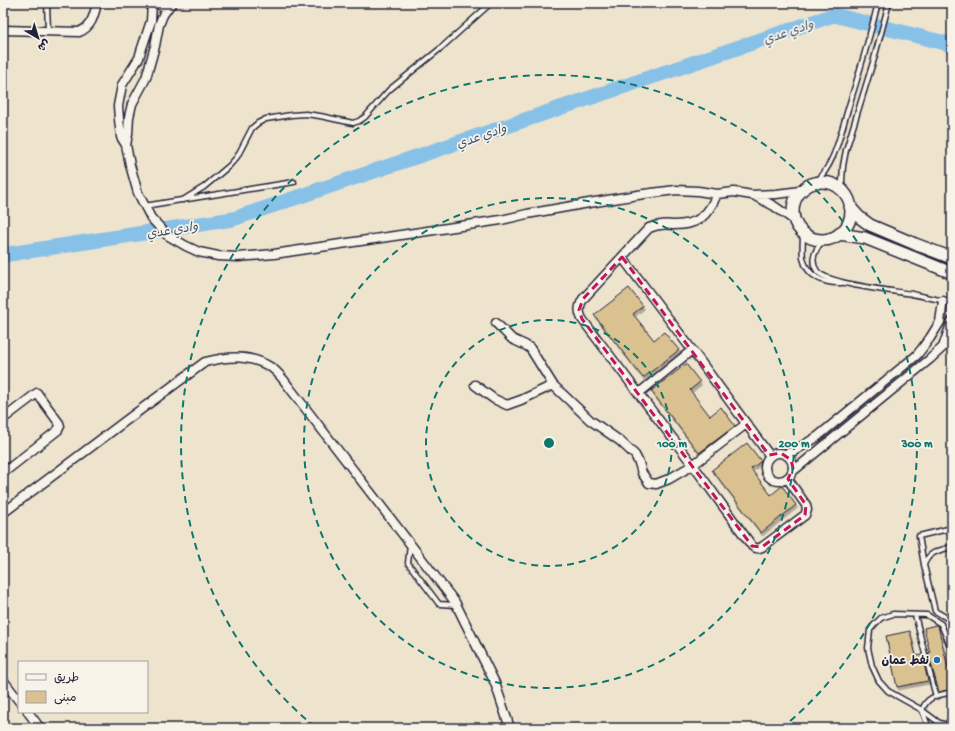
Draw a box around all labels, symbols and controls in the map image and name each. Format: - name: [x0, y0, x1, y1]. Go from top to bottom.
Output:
- north arrow: [18, 18, 58, 58]
- water label: وادي عدي: [762, 18, 816, 49]
- text: ش: [34, 36, 51, 53]
- water label: وادي عدي: [455, 122, 509, 153]
- water label: وادي عدي: [146, 220, 199, 243]
- centre of rings: [542, 436, 556, 450]
- text: 100 m: [656, 438, 687, 452]
- text: 200 m: [779, 438, 810, 452]
- text: 300 m: [900, 438, 933, 452]
- place label: نفط عمان: [881, 655, 929, 669]
- marker: نفط عمان: [932, 655, 942, 665]
- legend: [18, 661, 148, 713]
- text: طريق: [54, 672, 79, 686]
- text: مبنى: [54, 692, 77, 706]

